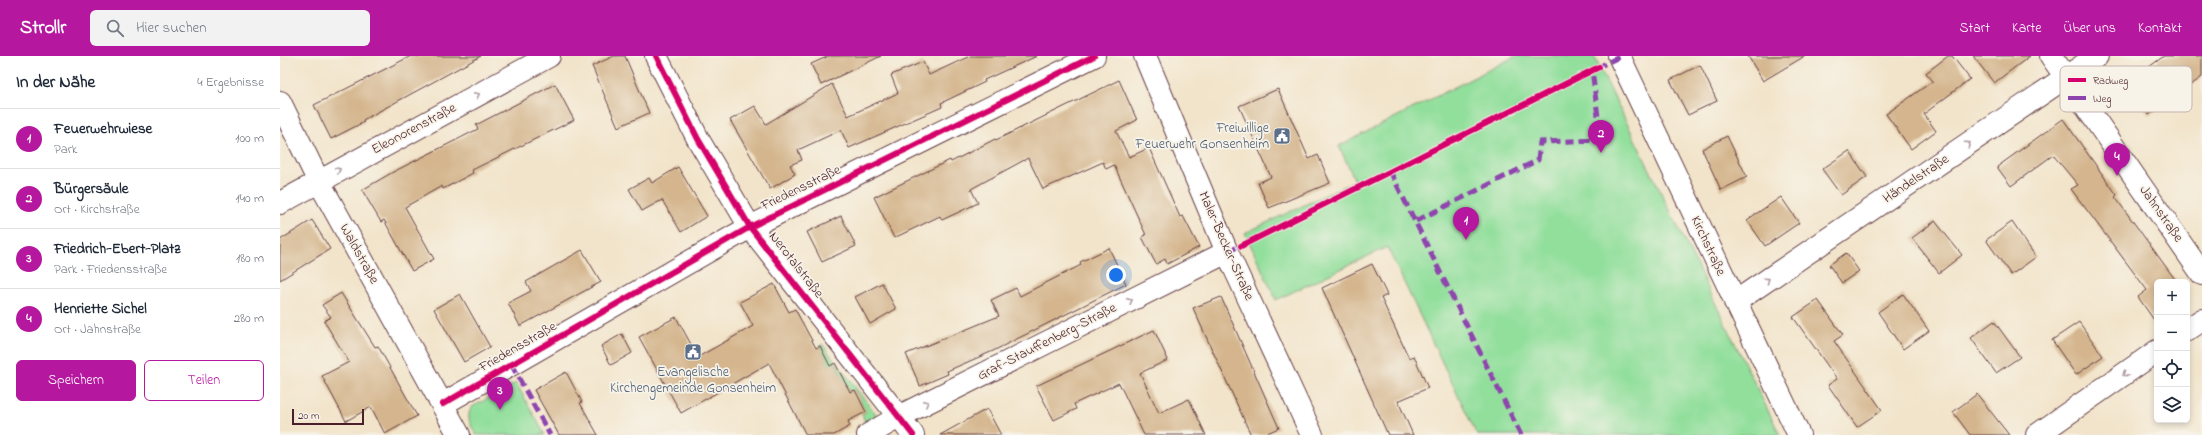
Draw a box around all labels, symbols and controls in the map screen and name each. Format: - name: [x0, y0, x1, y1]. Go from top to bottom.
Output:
- search box: [90, 10, 370, 46]
- text: Strollr: [20, 15, 66, 42]
- icon: search: [104, 17, 126, 39]
- text: Hier suchen: [136, 17, 207, 39]
- text: Start: [1960, 18, 1990, 39]
- text: Karte: [2012, 18, 2042, 39]
- text: Über uns: [2064, 18, 2116, 39]
- text: Kontakt: [2138, 18, 2182, 39]
- legend: [2060, 66, 2192, 112]
- text: In der Nähe: [16, 70, 95, 95]
- text: 4 Ergebnisse: [197, 73, 264, 92]
- text: Radweg: [2093, 73, 2128, 90]
- text: Weg: [2093, 91, 2111, 108]
- one-way arrow: [473, 92, 481, 99]
- street label: Eleonorenstraße: [368, 97, 461, 160]
- text: Feuerwehrwiese: [54, 118, 152, 140]
- place label: Freiwillige Feuerwehr Gonsenheim: [1135, 118, 1270, 155]
- pin: 2: [1588, 120, 1614, 153]
- public building icon: Freiwillige Feuerwehr Gonsenheim: [1272, 126, 1292, 146]
- text: 1: [27, 129, 31, 148]
- text: 100 m: [235, 129, 264, 148]
- text: Park: [54, 140, 78, 159]
- one-way arrow: [1963, 142, 1970, 149]
- pin: 4: [2104, 143, 2130, 176]
- street label: Händelstraße: [1879, 149, 1954, 209]
- street label: Friedensstraße: [757, 159, 845, 217]
- one-way arrow: [334, 167, 341, 174]
- text: Bürgersäule: [54, 178, 128, 200]
- street label: Jahnstraße: [2134, 181, 2189, 247]
- street label: Maler-Becker-Straße: [1193, 188, 1260, 305]
- text: 2: [26, 189, 32, 208]
- text: 140 m: [236, 189, 264, 208]
- text: Ort · Kirchstraße: [54, 200, 140, 219]
- pin: 1: [1453, 207, 1479, 240]
- street label: Kirchstraße: [1685, 213, 1731, 280]
- street label: Waldstraße: [334, 220, 385, 289]
- street label: Nerotalstraße: [763, 227, 829, 303]
- text: Friedrich-Ebert-Platz: [54, 238, 181, 260]
- text: 3: [26, 249, 32, 268]
- text: 180 m: [236, 249, 264, 268]
- text: Park · Friedensstraße: [54, 260, 167, 279]
- your location: [1106, 265, 1126, 285]
- one-way arrow: [1763, 277, 1770, 285]
- map controls: [2154, 279, 2190, 423]
- button: +: [2154, 279, 2190, 315]
- street label: Graf-Stauffenberg-Straße: [974, 297, 1121, 387]
- text: Henriette Sichel: [54, 298, 147, 320]
- one-way arrow: [1126, 298, 1133, 305]
- text: 4: [26, 309, 32, 328]
- text: 280 m: [234, 309, 264, 328]
- button: −: [2154, 315, 2190, 351]
- street label: Friedensstraße: [474, 316, 561, 378]
- text: Ort · Jahnstraße: [54, 320, 141, 339]
- public building icon: Evangelische Kirchengemeinde Gonsenheim: [683, 342, 703, 362]
- button: locate: [2154, 351, 2190, 387]
- button: Speichern: [16, 360, 136, 401]
- button: Teilen: [144, 360, 264, 401]
- place label: Evangelische Kirchengemeinde Gonsenheim: [610, 362, 776, 400]
- one-way arrow: [2122, 369, 2129, 377]
- pin: 3: [487, 377, 513, 410]
- button: layers: [2154, 387, 2190, 423]
- one-way arrow: [922, 400, 930, 408]
- scale bar: [292, 407, 364, 426]
- text: 20 m: [298, 408, 320, 424]

